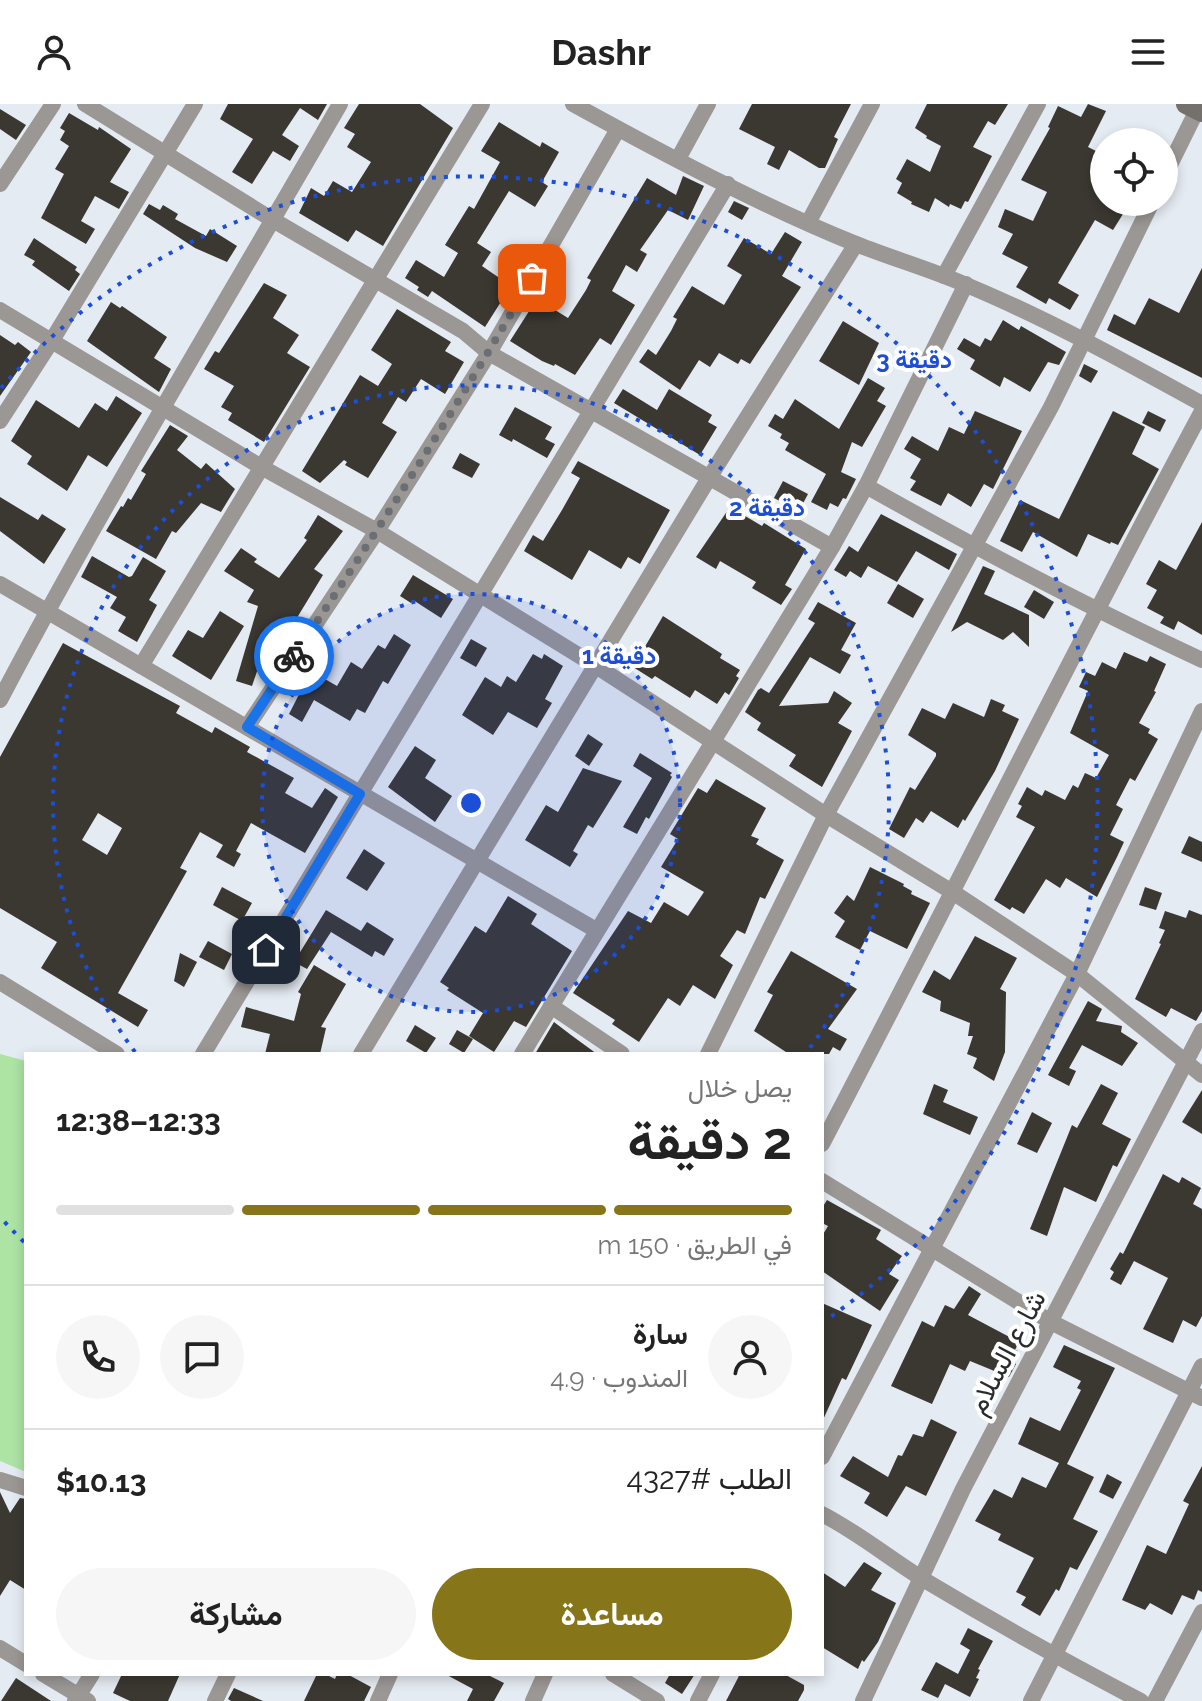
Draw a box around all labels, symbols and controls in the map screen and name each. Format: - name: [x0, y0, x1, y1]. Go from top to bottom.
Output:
- icon: person: [32, 30, 76, 74]
- icon: menu: [1126, 30, 1170, 74]
- text: Dashr: [551, 31, 651, 73]
- map controls: [1090, 128, 1178, 216]
- button: locate: [1090, 128, 1178, 216]
- pin: [498, 244, 566, 312]
- icon: bag: [510, 256, 554, 300]
- text: 3 دقيقة: [876, 345, 952, 374]
- text: 2 دقيقة: [729, 493, 805, 522]
- courier: [254, 616, 334, 696]
- icon: bike: [272, 634, 316, 678]
- text: 1 دقيقة: [582, 641, 656, 670]
- centre of rings: [457, 789, 485, 817]
- pin: [232, 916, 300, 984]
- icon: home: [244, 928, 288, 972]
- text: يصل خلال: [688, 1073, 792, 1103]
- text: 12:33–12:38: [56, 1103, 221, 1138]
- text: 2 دقيقة: [628, 1110, 792, 1171]
- text: في الطريق · 150 m: [597, 1230, 792, 1260]
- street label: شارع السلام: [960, 1285, 1055, 1421]
- button: phone: [56, 1315, 140, 1399]
- button: chat: [160, 1315, 244, 1399]
- button: person: [708, 1315, 792, 1399]
- text: سارة: [633, 1316, 688, 1351]
- text: المندوب · 4.9: [550, 1363, 688, 1393]
- text: الطلب #4327: [627, 1461, 792, 1496]
- text: $10.13: [56, 1464, 147, 1499]
- button: مشاركة: [56, 1568, 416, 1660]
- button: مساعدة: [432, 1568, 792, 1660]

